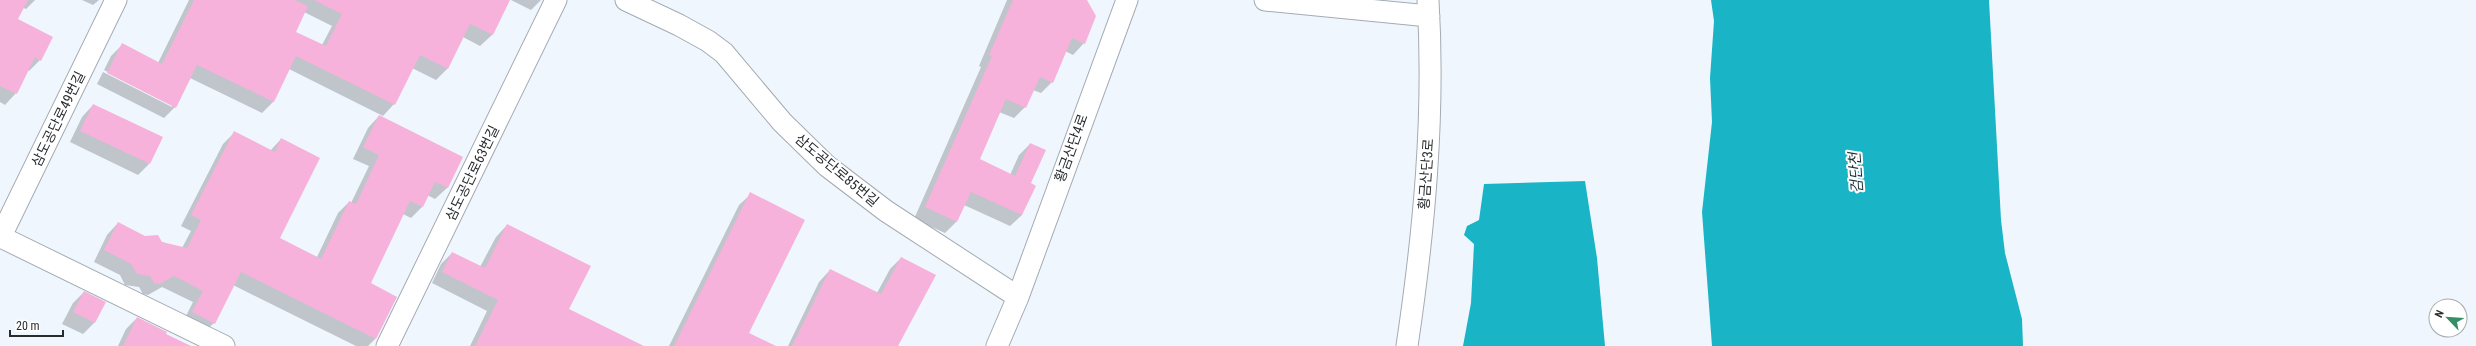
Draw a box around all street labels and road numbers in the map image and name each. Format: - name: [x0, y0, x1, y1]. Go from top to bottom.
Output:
- street label: 삼도공단로49번길: [28, 69, 88, 169]
- street label: 황금산단4로: [1051, 112, 1091, 184]
- street label: 삼도공단로63번길: [442, 123, 502, 223]
- street label: 삼도공단로85번길: [792, 130, 882, 210]
- street label: 황금산단3로: [1416, 138, 1436, 210]

